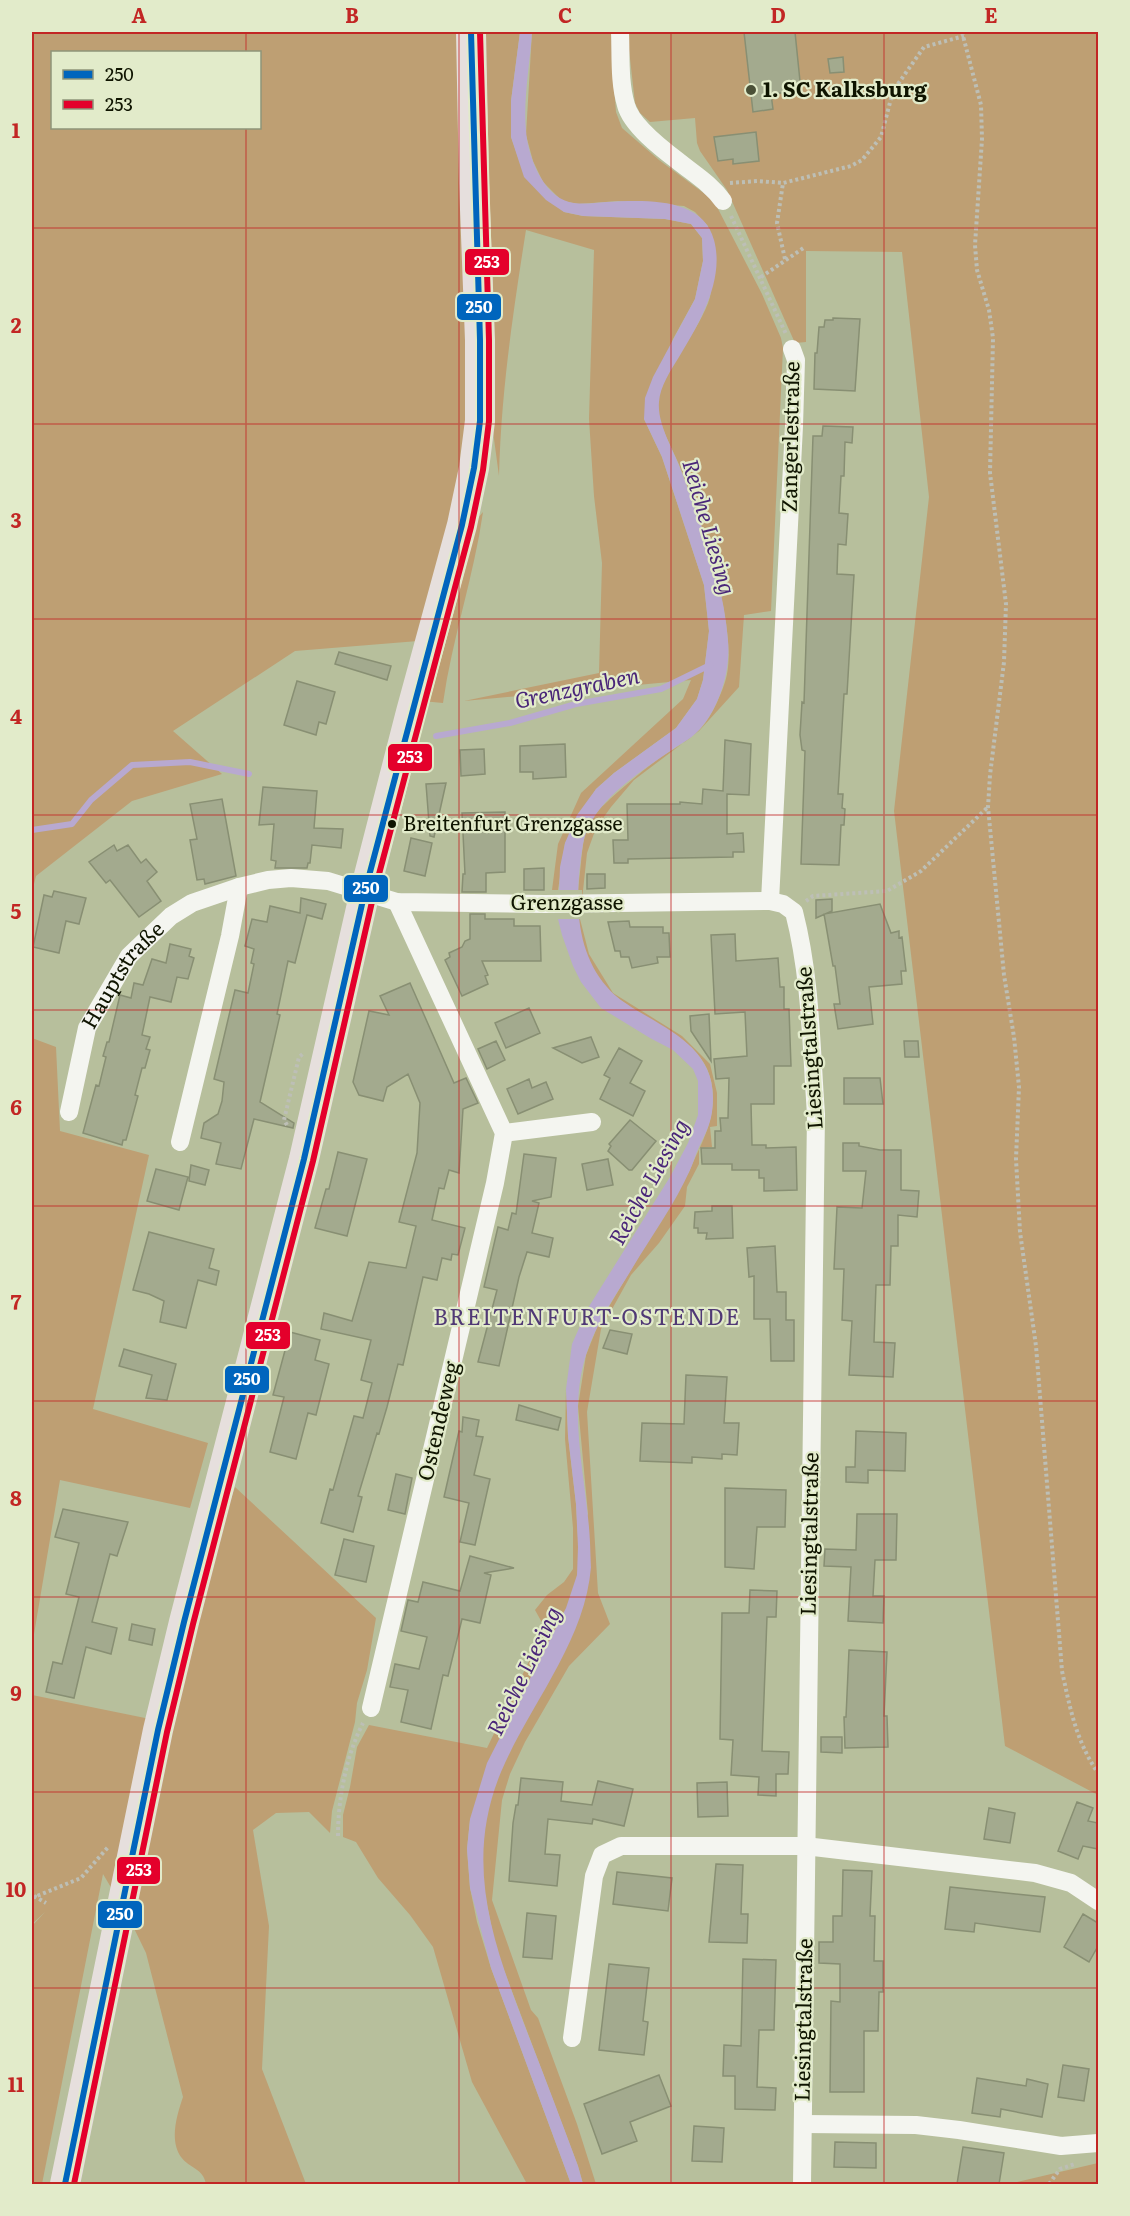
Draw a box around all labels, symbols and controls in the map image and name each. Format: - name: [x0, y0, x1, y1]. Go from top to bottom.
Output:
- text: A: [131, 0, 147, 29]
- text: B: [345, 0, 359, 29]
- text: C: [558, 0, 572, 29]
- text: D: [770, 0, 786, 29]
- text: E: [984, 0, 998, 29]
- legend: [51, 51, 261, 129]
- text: 250: [105, 60, 134, 87]
- place label: 1. SC Kalksburg: [763, 72, 927, 103]
- marker: 1. SC Kalksburg: [744, 83, 758, 97]
- text: 253: [105, 90, 133, 117]
- text: 1: [12, 114, 20, 144]
- line badge: 253: [464, 248, 510, 276]
- text: 253: [474, 249, 500, 273]
- line badge: 250: [456, 293, 502, 321]
- text: 250: [465, 294, 493, 318]
- text: 2: [11, 309, 22, 339]
- street label: Zangerlestraße: [772, 361, 805, 513]
- water label: Reiche Liesing: [675, 455, 746, 598]
- text: 3: [10, 504, 22, 534]
- water label: Grenzgraben: [511, 657, 642, 716]
- text: 4: [10, 700, 22, 730]
- line badge: 253: [387, 743, 433, 772]
- text: 253: [397, 744, 423, 768]
- place label: Breitenfurt Grenzgasse: [403, 807, 623, 837]
- marker: Breitenfurt Grenzgasse: [386, 818, 398, 830]
- line badge: 250: [343, 874, 389, 903]
- text: 250: [352, 875, 380, 899]
- street label: Grenzgasse: [511, 885, 623, 916]
- text: 5: [11, 895, 22, 925]
- street label: Hauptstraße: [72, 913, 170, 1034]
- street label: Liesingtalstraße: [786, 966, 829, 1131]
- text: 6: [10, 1091, 22, 1121]
- water label: Reiche Liesing: [599, 1112, 696, 1251]
- text: 7: [11, 1286, 22, 1316]
- district label: BREITENFURT-OSTENDE: [433, 1299, 741, 1332]
- line badge: 253: [245, 1321, 291, 1350]
- text: 253: [255, 1322, 281, 1346]
- street label: Ostendeweg: [408, 1357, 465, 1483]
- line badge: 250: [224, 1365, 270, 1394]
- text: 250: [233, 1366, 261, 1390]
- street label: Liesingtalstraße: [791, 1452, 824, 1616]
- text: 8: [10, 1482, 22, 1512]
- water label: Reiche Liesing: [477, 1600, 568, 1740]
- text: 9: [10, 1677, 22, 1707]
- line badge: 253: [116, 1856, 161, 1885]
- text: 253: [126, 1857, 152, 1881]
- text: 10: [6, 1873, 26, 1903]
- line badge: 250: [97, 1900, 143, 1929]
- text: 250: [106, 1901, 134, 1925]
- street label: Liesingtalstraße: [785, 1938, 818, 2102]
- text: 11: [8, 2068, 24, 2098]

